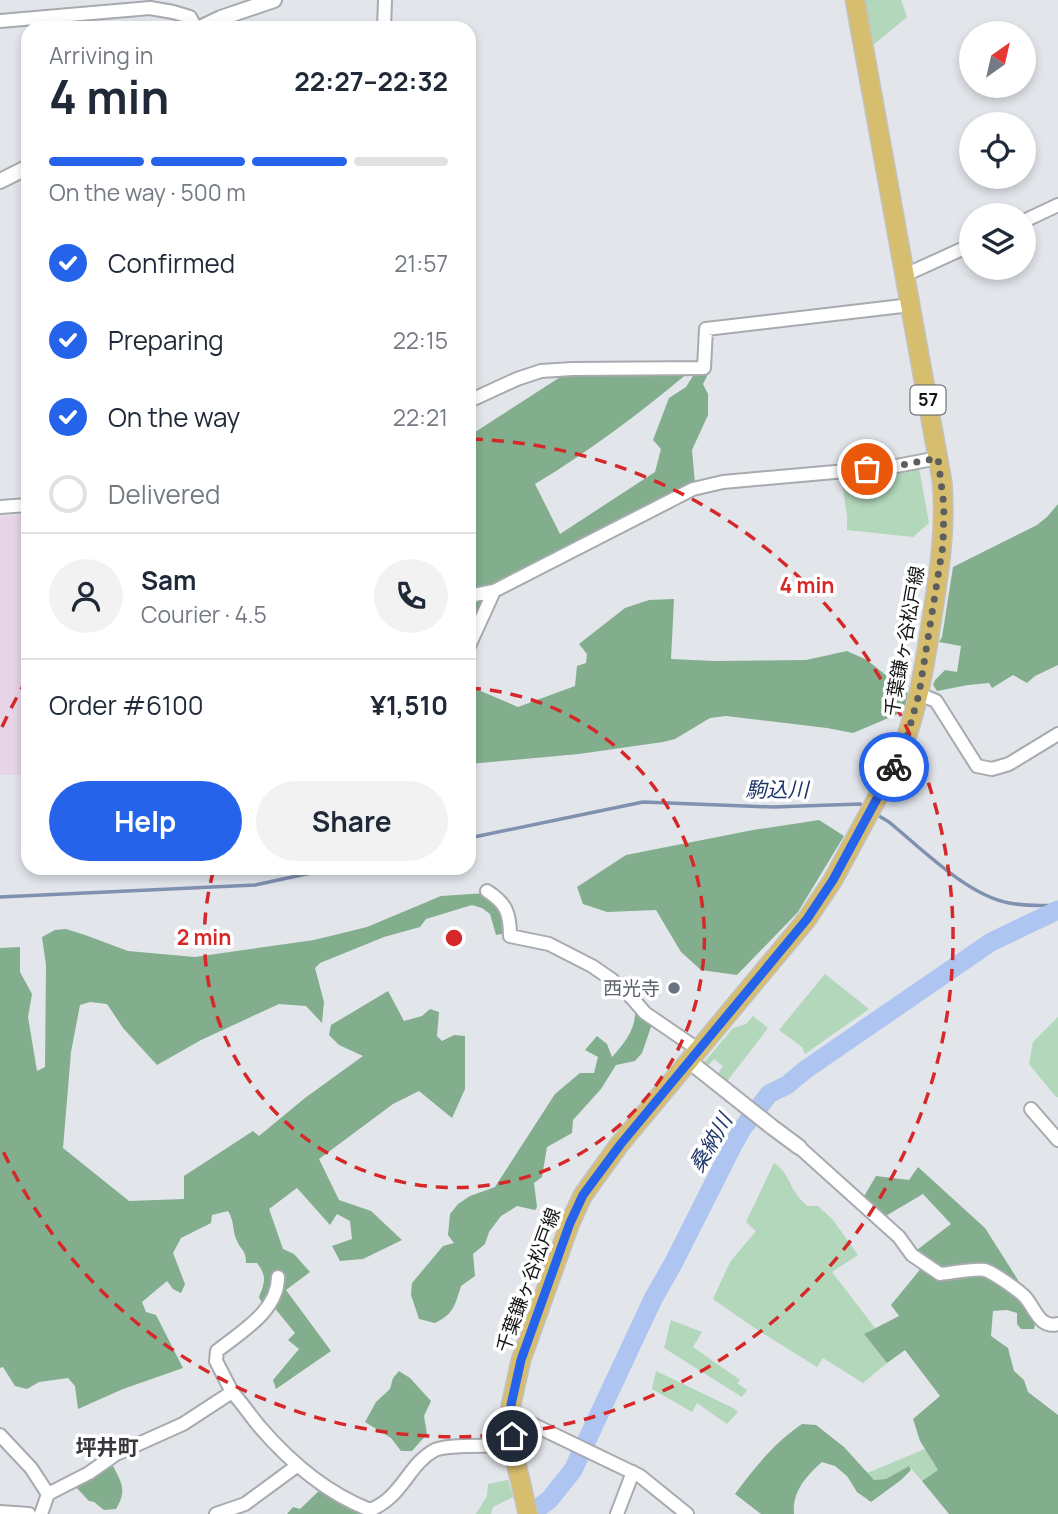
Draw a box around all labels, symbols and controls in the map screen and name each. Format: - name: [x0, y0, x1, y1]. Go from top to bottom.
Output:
- north arrow: [959, 21, 1036, 98]
- map controls: [959, 21, 1036, 280]
- text: Arriving in: [49, 39, 154, 71]
- text: 22:27–22:32: [294, 63, 448, 99]
- text: 4 min: [49, 65, 169, 128]
- button: locate: [959, 112, 1036, 189]
- text: On the way · 500 m: [49, 176, 246, 208]
- button: layers: [959, 203, 1036, 280]
- icon: check: [49, 244, 87, 282]
- text: Confirmed: [108, 245, 235, 281]
- text: 21:57: [394, 247, 448, 279]
- icon: check: [49, 321, 87, 359]
- text: Preparing: [108, 322, 224, 358]
- text: 22:15: [393, 324, 448, 356]
- road number: 57: [911, 386, 946, 414]
- icon: check: [49, 398, 87, 436]
- text: On the way: [108, 399, 240, 435]
- text: 22:21: [393, 401, 448, 433]
- pin: [837, 439, 897, 499]
- icon: bag: [848, 450, 886, 488]
- text: Delivered: [108, 476, 220, 512]
- button: person: [49, 559, 123, 633]
- button: phone: [374, 559, 448, 633]
- text: Sam: [141, 562, 196, 598]
- street label: 千葉鎌ヶ谷松戸線: [878, 564, 930, 718]
- text: 4 min: [780, 571, 834, 599]
- text: Courier · 4.5: [141, 598, 267, 630]
- text: Order #6100: [49, 687, 204, 723]
- text: ¥1,510: [370, 687, 448, 723]
- courier: [859, 732, 929, 802]
- icon: bike: [875, 748, 913, 786]
- water label: 駒込川: [746, 775, 810, 803]
- button: Help: [49, 781, 242, 861]
- button: Share: [256, 781, 448, 861]
- text: 2 min: [177, 923, 231, 951]
- centre of rings: [442, 926, 466, 950]
- place label: 西光寺: [603, 975, 660, 1001]
- marker: 西光寺: [666, 980, 682, 996]
- water label: 桑納川: [682, 1106, 739, 1177]
- street label: 千葉鎌ヶ谷松戸線: [490, 1204, 566, 1356]
- pin: [482, 1406, 542, 1466]
- icon: home: [493, 1417, 531, 1455]
- district label: 坪井町: [76, 1433, 139, 1461]

